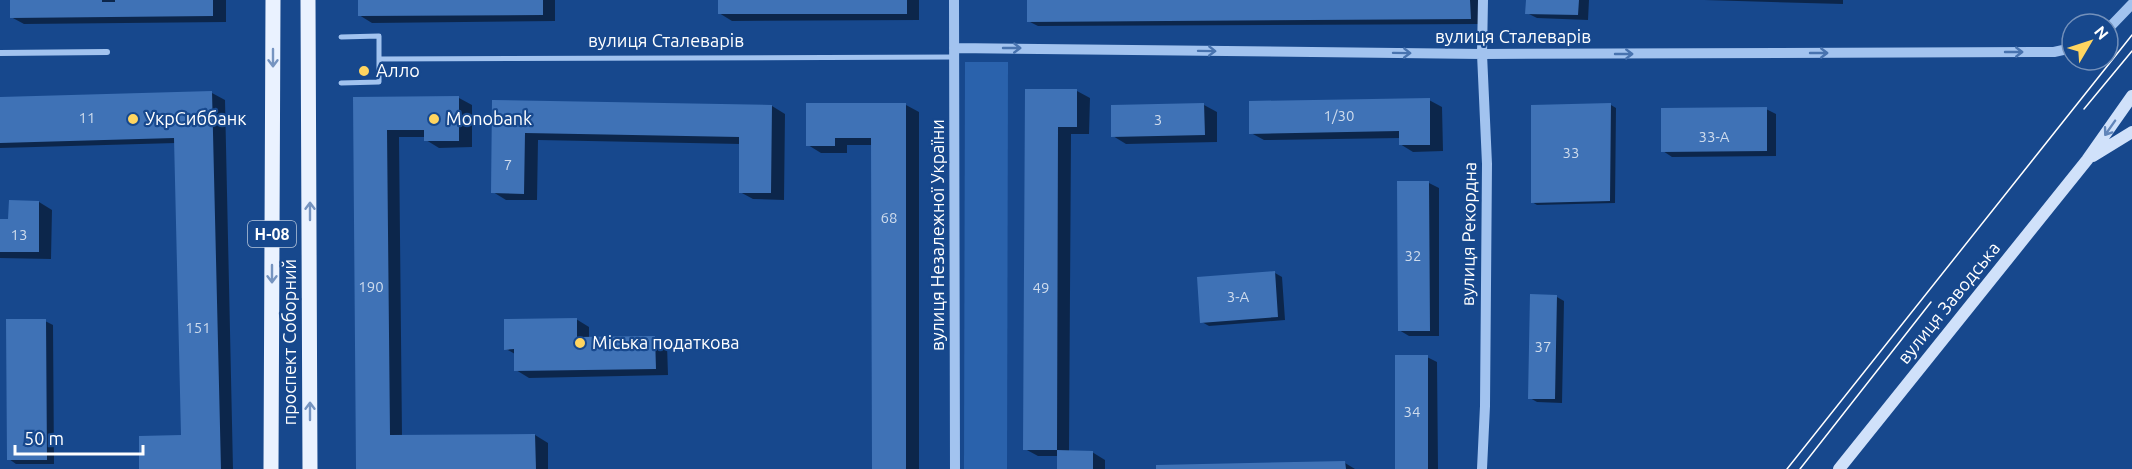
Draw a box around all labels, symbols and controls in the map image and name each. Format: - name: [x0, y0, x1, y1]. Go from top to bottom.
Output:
- north arrow: [2060, 12, 2120, 72]
- text: N: [2091, 22, 2112, 43]
- street label: вулиця Сталеварів: [1435, 26, 1591, 46]
- street label: вулиця Сталеварів: [588, 30, 744, 50]
- one-way arrow: [1002, 43, 1022, 54]
- one-way arrow: [1197, 45, 1217, 57]
- one-way arrow: [2004, 46, 2024, 58]
- one-way arrow: [1392, 47, 1412, 59]
- one-way arrow: [1809, 47, 1829, 59]
- one-way arrow: [267, 48, 279, 68]
- one-way arrow: [1614, 48, 1634, 60]
- place label: Алло: [376, 60, 420, 80]
- marker: Алло: [357, 64, 371, 78]
- house number: 1/30: [1324, 107, 1354, 124]
- place label: УкрСиббанк: [145, 108, 247, 128]
- place label: Monobank: [446, 108, 532, 128]
- house number: 11: [79, 109, 95, 126]
- house number: 3: [1154, 111, 1162, 128]
- marker: УкрСиббанк: [126, 112, 140, 126]
- marker: Monobank: [427, 112, 441, 126]
- street label: вулиця Незалежної України: [927, 119, 947, 351]
- one-way arrow: [2103, 120, 2116, 136]
- house number: 33-А: [1698, 128, 1730, 145]
- house number: 33: [1563, 144, 1579, 161]
- house number: 7: [504, 156, 512, 173]
- street label: вулиця Рекордна: [1457, 162, 1479, 306]
- one-way arrow: [304, 202, 316, 222]
- house number: 68: [881, 209, 897, 226]
- road number: Н-08: [248, 221, 296, 247]
- house number: 13: [11, 226, 27, 243]
- street label: вулиця Заводська: [1893, 238, 2003, 367]
- house number: 32: [1405, 247, 1421, 264]
- street label: проспект Соборний: [279, 259, 299, 425]
- one-way arrow: [266, 264, 278, 284]
- house number: 190: [358, 278, 384, 295]
- house number: 49: [1033, 279, 1049, 296]
- house number: 3-А: [1227, 288, 1250, 305]
- house number: 151: [185, 319, 211, 336]
- place label: Міська податкова: [592, 332, 740, 352]
- marker: Міська податкова: [573, 336, 587, 350]
- house number: 37: [1535, 338, 1551, 355]
- one-way arrow: [304, 401, 316, 421]
- house number: 34: [1404, 403, 1420, 420]
- scale bar: [15, 418, 142, 456]
- text: 50 m: [24, 428, 64, 448]

